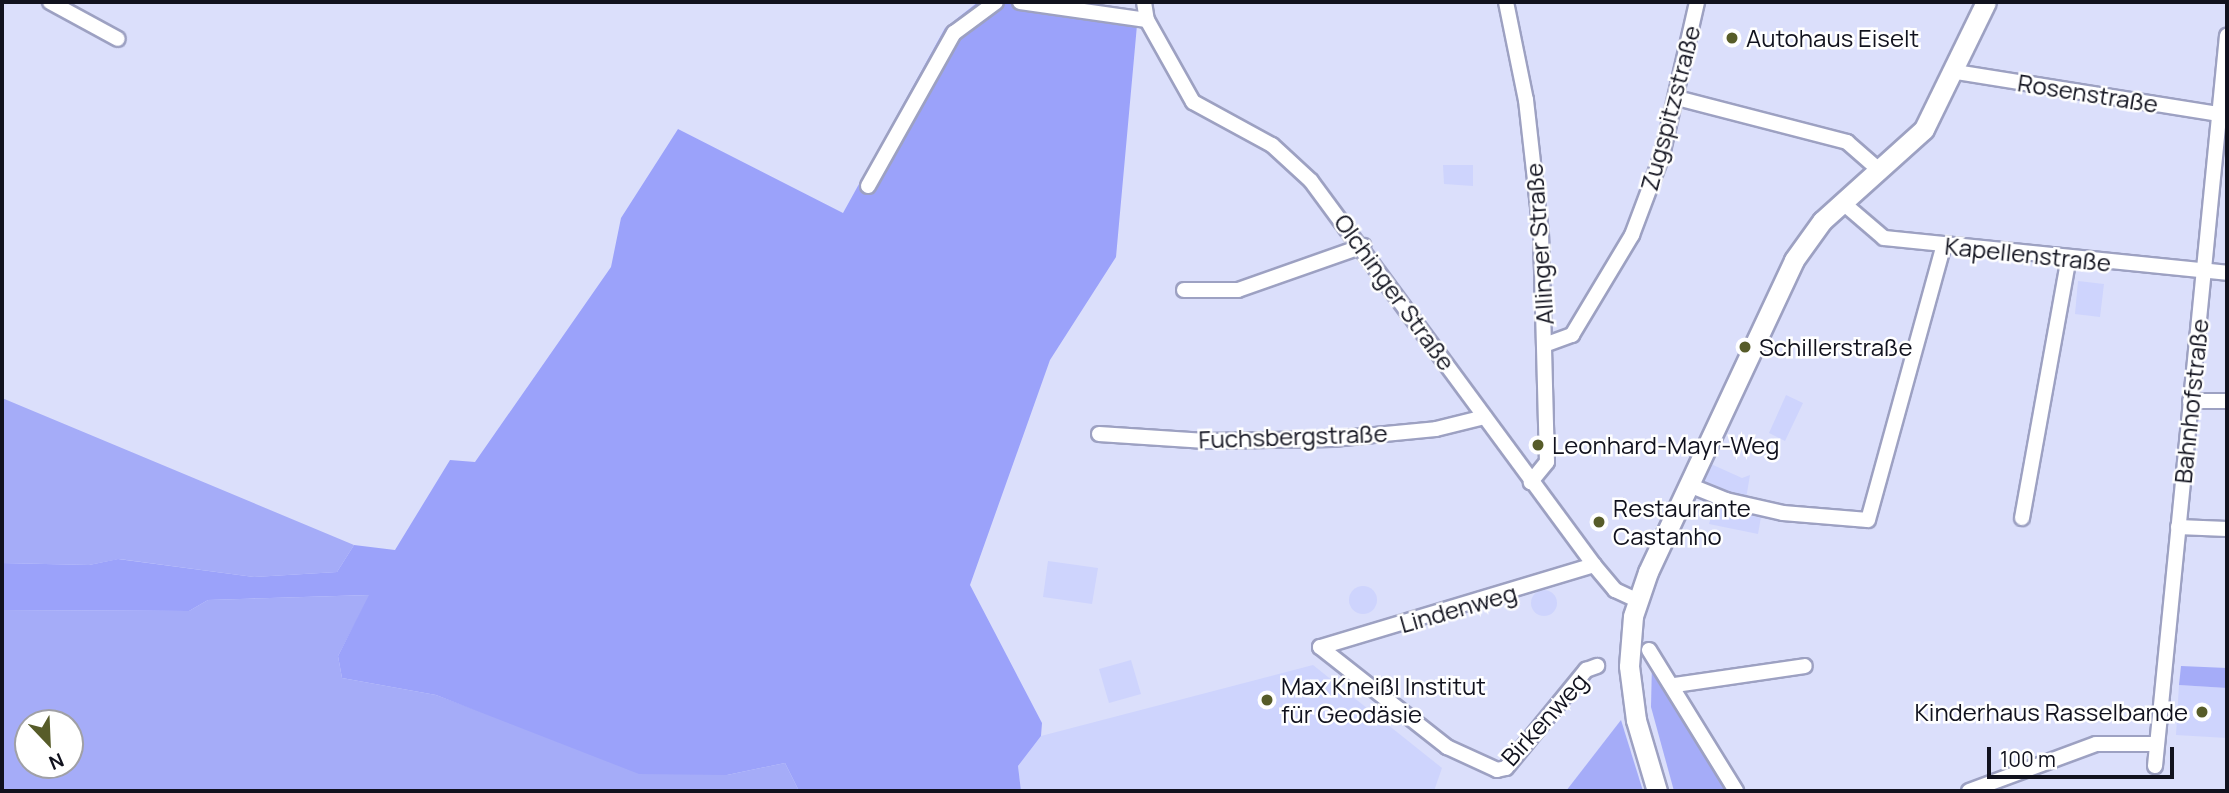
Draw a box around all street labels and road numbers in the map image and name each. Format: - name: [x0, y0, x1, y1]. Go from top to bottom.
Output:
- street label: Zugspitzstraße: [1634, 22, 1706, 194]
- street label: Rosenstraße: [2016, 68, 2160, 118]
- street label: Allinger Straße: [1519, 162, 1559, 326]
- street label: Olchinger Straße: [1329, 208, 1461, 376]
- street label: Kapellenstraße: [1943, 231, 2113, 277]
- street label: Bahnhofstraße: [2168, 317, 2214, 485]
- street label: Fuchsbergstraße: [1198, 418, 1388, 454]
- street label: Lindenweg: [1396, 578, 1520, 638]
- street label: Birkenweg: [1495, 667, 1593, 771]

